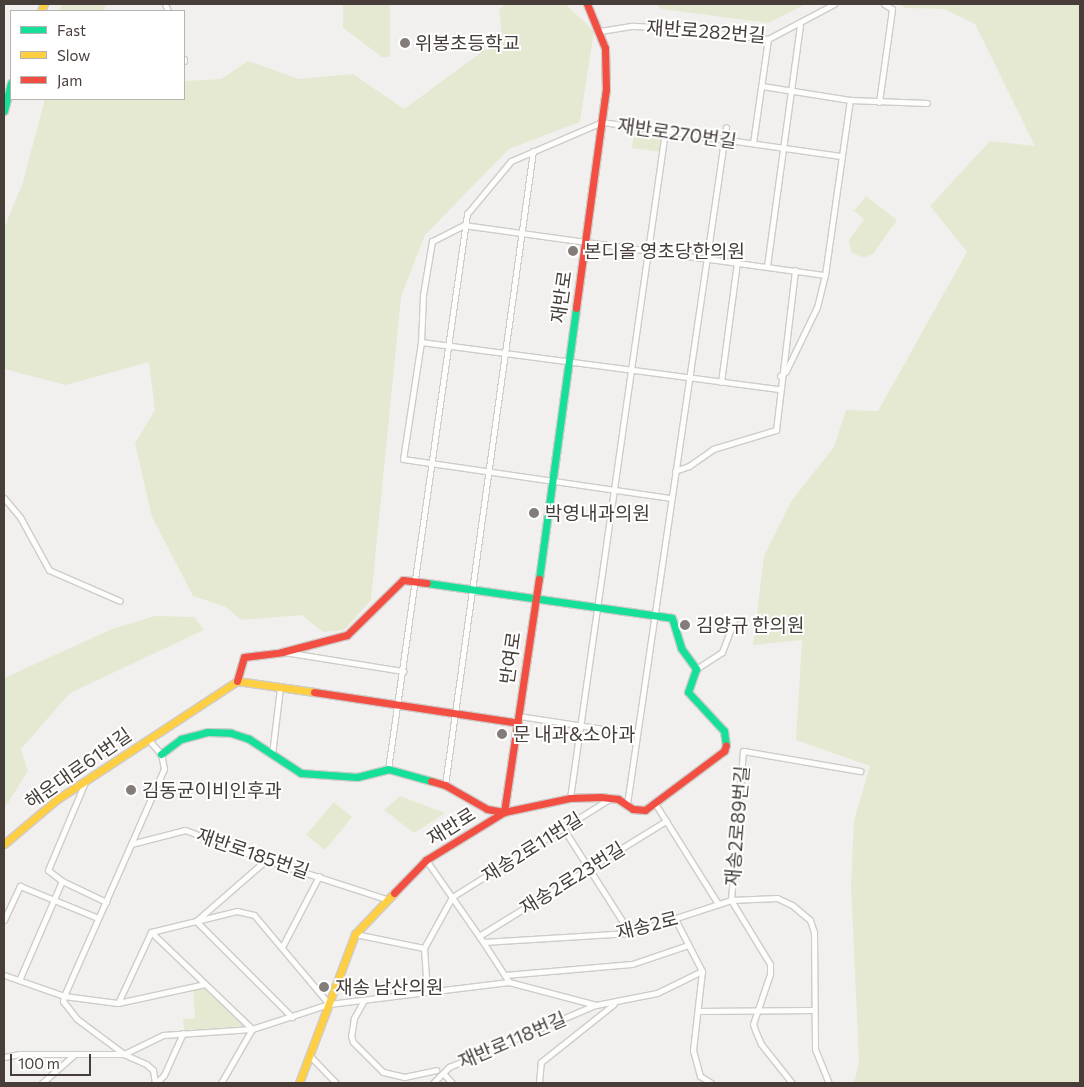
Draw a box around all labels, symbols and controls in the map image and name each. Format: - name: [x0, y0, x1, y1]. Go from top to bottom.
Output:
- legend: [10, 10, 185, 100]
- street label: 재반로282번길: [645, 15, 767, 47]
- text: Fast: [57, 21, 86, 39]
- place label: 위봉초등학교: [415, 32, 520, 54]
- marker: 위봉초등학교: [399, 37, 411, 49]
- text: Slow: [57, 46, 90, 64]
- text: Jam: [57, 71, 82, 89]
- street label: 재반로270번길: [616, 113, 738, 153]
- place label: 본디올 영초당한의원: [584, 240, 745, 262]
- marker: 본디올 영초당한의원: [566, 244, 580, 258]
- street label: 재반로: [546, 269, 576, 325]
- place label: 박영내과의원: [545, 502, 650, 524]
- marker: 박영내과의원: [527, 506, 541, 520]
- place label: 김양규 한의원: [696, 614, 805, 636]
- marker: 김양규 한의원: [678, 618, 692, 632]
- street label: 반여로: [495, 630, 525, 686]
- street label: 해운대로61번길: [20, 723, 136, 813]
- place label: 문 내과&소아과: [513, 723, 635, 745]
- marker: 문 내과&소아과: [495, 727, 509, 741]
- street label: 재송2로89번길: [720, 765, 754, 887]
- place label: 김동균이비인후과: [142, 779, 282, 801]
- marker: 김동균이비인후과: [124, 783, 138, 797]
- street label: 재반로: [423, 802, 479, 850]
- street label: 재송2로11번길: [478, 807, 586, 887]
- street label: 재반로185번길: [194, 823, 312, 883]
- street label: 재송2로23번길: [515, 837, 629, 919]
- street label: 재송2로: [614, 906, 680, 944]
- place label: 재송 남산의원: [335, 976, 444, 998]
- marker: 재송 남산의원: [317, 980, 331, 994]
- street label: 재반로118번길: [455, 1007, 569, 1073]
- scale bar: [12, 1044, 94, 1076]
- text: 100 m: [18, 1054, 60, 1072]

